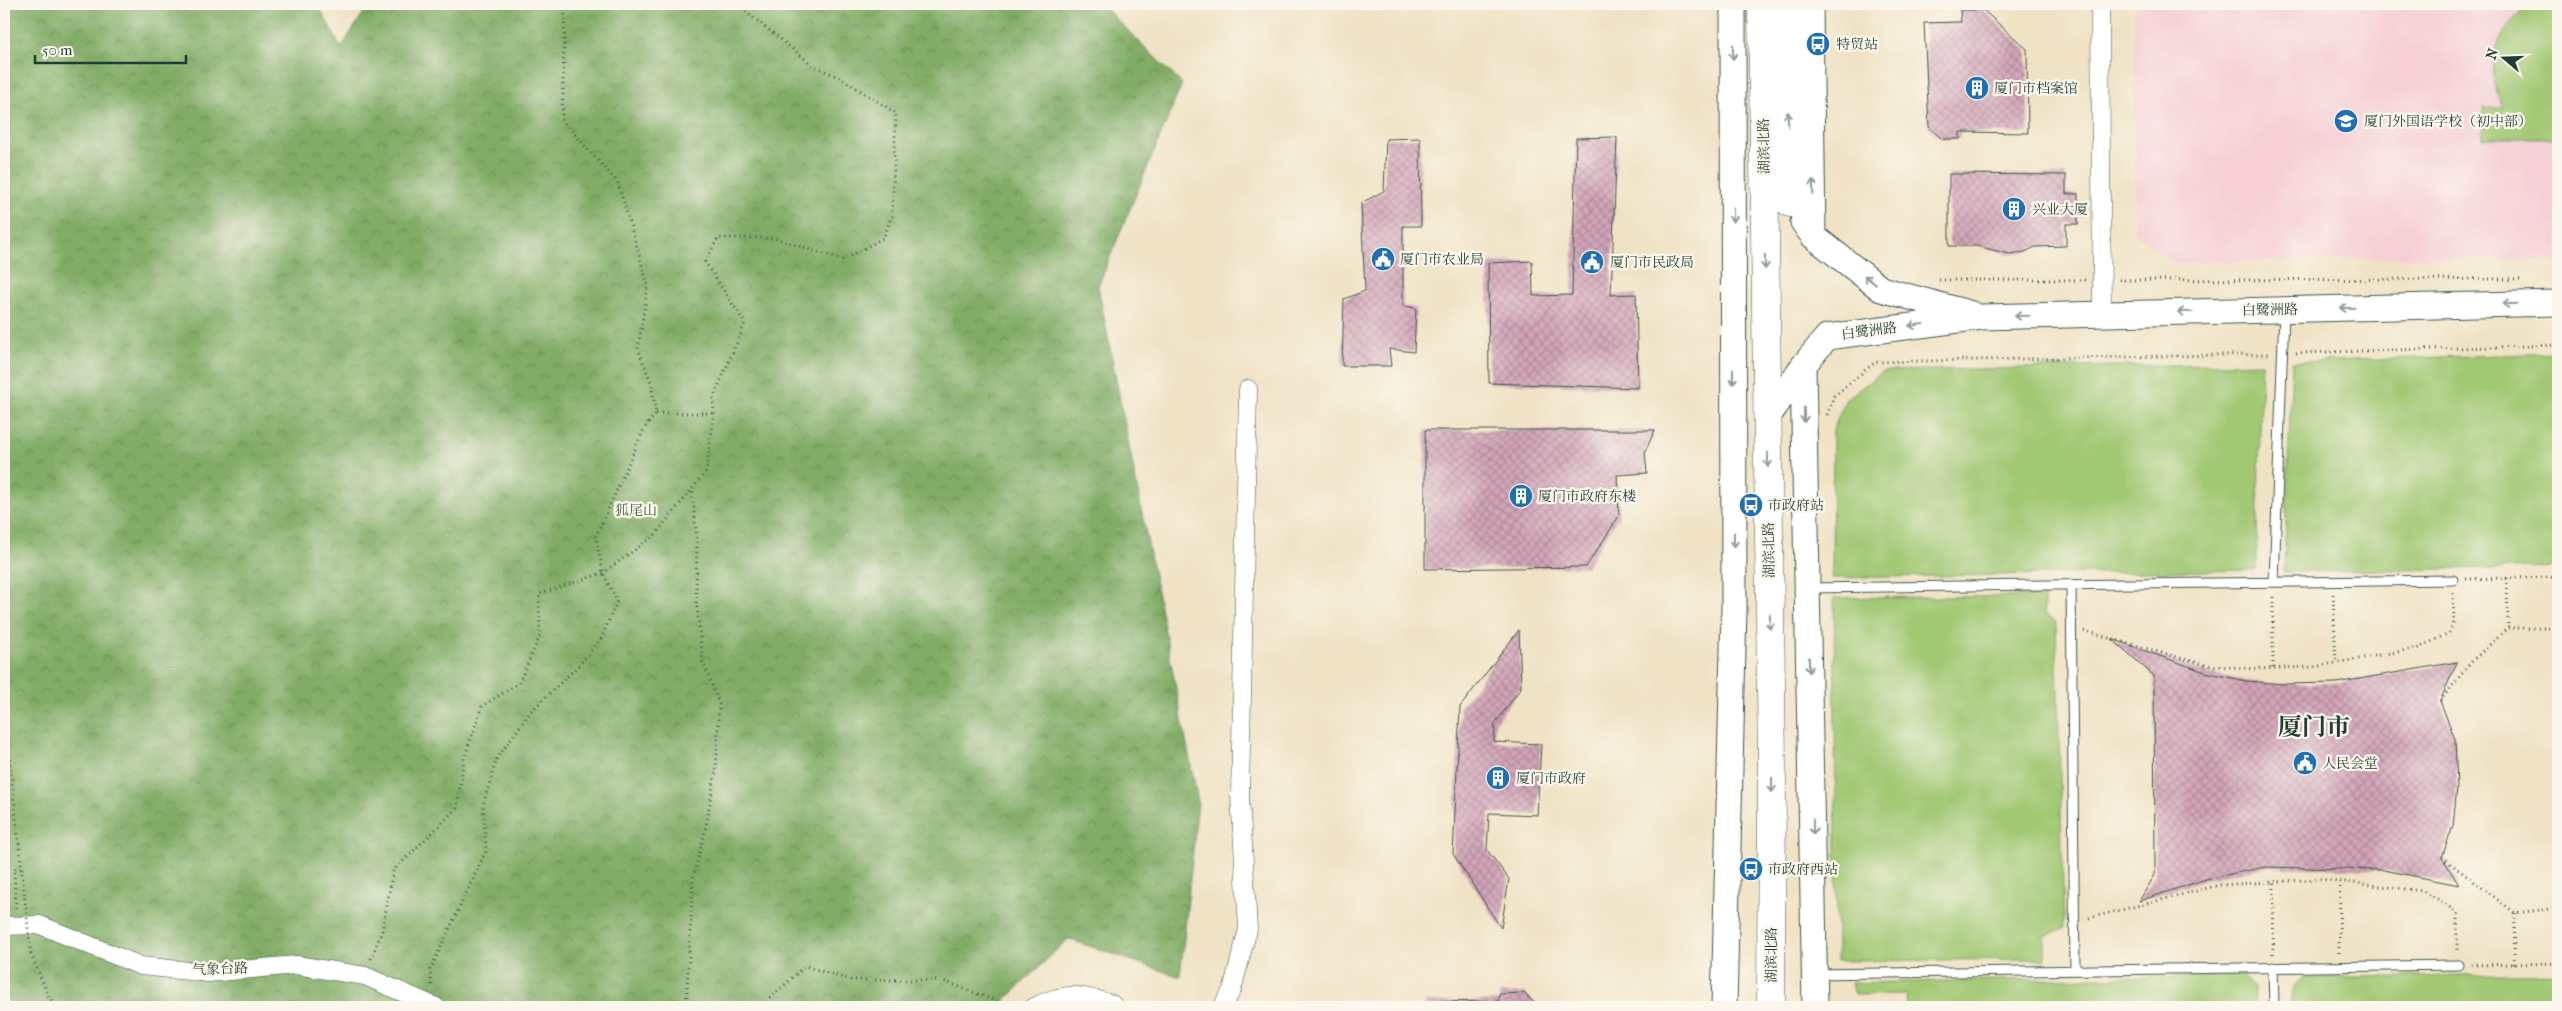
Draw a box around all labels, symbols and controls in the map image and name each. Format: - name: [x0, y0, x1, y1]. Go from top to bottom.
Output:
- bus stop icon: 特贸站: [1805, 31, 1831, 57]
- scale bar: [35, 32, 186, 64]
- north arrow: [2480, 32, 2530, 82]
- place label: 特贸站: [1836, 36, 1878, 53]
- text: 50 m: [42, 41, 73, 59]
- one-way arrow: [1728, 44, 1738, 60]
- text: N: [2482, 46, 2502, 62]
- building icon: 厦门市档案馆: [1964, 75, 1990, 101]
- place label: 厦门市档案馆: [1994, 80, 2078, 97]
- school or university icon: 厦门外国语学校（初中部）: [2333, 108, 2359, 134]
- one-way arrow: [1783, 111, 1793, 128]
- place label: 厦门外国语学校（初中部）: [2364, 113, 2532, 130]
- street label: 湖滨北路: [1755, 118, 1773, 174]
- one-way arrow: [1808, 179, 1818, 196]
- building icon: 兴业大厦: [2001, 196, 2027, 222]
- place label: 兴业大厦: [2032, 201, 2088, 218]
- one-way arrow: [1728, 206, 1738, 223]
- public building icon: 厦门市农业局: [1370, 246, 1396, 272]
- public building icon: 厦门市民政局: [1579, 249, 1605, 275]
- place label: 厦门市农业局: [1400, 251, 1484, 268]
- place label: 厦门市民政局: [1610, 254, 1694, 271]
- one-way arrow: [1760, 254, 1770, 270]
- one-way arrow: [1863, 275, 1877, 285]
- one-way arrow: [2502, 299, 2518, 309]
- street label: 白鹭洲路: [2242, 301, 2298, 319]
- one-way arrow: [2339, 303, 2356, 313]
- one-way arrow: [2177, 307, 2193, 317]
- one-way arrow: [2014, 311, 2030, 321]
- street label: 白鹭洲路: [1840, 319, 1898, 343]
- one-way arrow: [1908, 320, 1924, 330]
- one-way arrow: [1728, 369, 1738, 385]
- one-way arrow: [1799, 406, 1809, 423]
- one-way arrow: [1763, 452, 1773, 468]
- building icon: 厦门市政府东楼: [1508, 483, 1534, 509]
- place label: 厦门市政府东楼: [1538, 488, 1636, 505]
- bus stop icon: 市政府站: [1738, 492, 1764, 518]
- place label: 市政府站: [1768, 497, 1824, 514]
- park label: 狐尾山: [615, 502, 657, 519]
- street label: 湖滨北路: [1760, 522, 1778, 578]
- one-way arrow: [1729, 532, 1739, 548]
- one-way arrow: [1765, 614, 1775, 630]
- one-way arrow: [1804, 656, 1814, 672]
- district label: 厦门市: [2278, 713, 2350, 741]
- public building icon: 人民会堂: [2292, 750, 2318, 776]
- place label: 人民会堂: [2322, 755, 2378, 772]
- building icon: 厦门市政府: [1485, 765, 1511, 791]
- place label: 厦门市政府: [1516, 770, 1586, 787]
- one-way arrow: [1767, 776, 1777, 793]
- one-way arrow: [1808, 818, 1818, 835]
- bus stop icon: 市政府西站: [1738, 856, 1764, 882]
- place label: 市政府西站: [1768, 861, 1838, 878]
- street label: 湖滨北路: [1763, 927, 1780, 983]
- street label: 气象台路: [192, 960, 248, 978]

